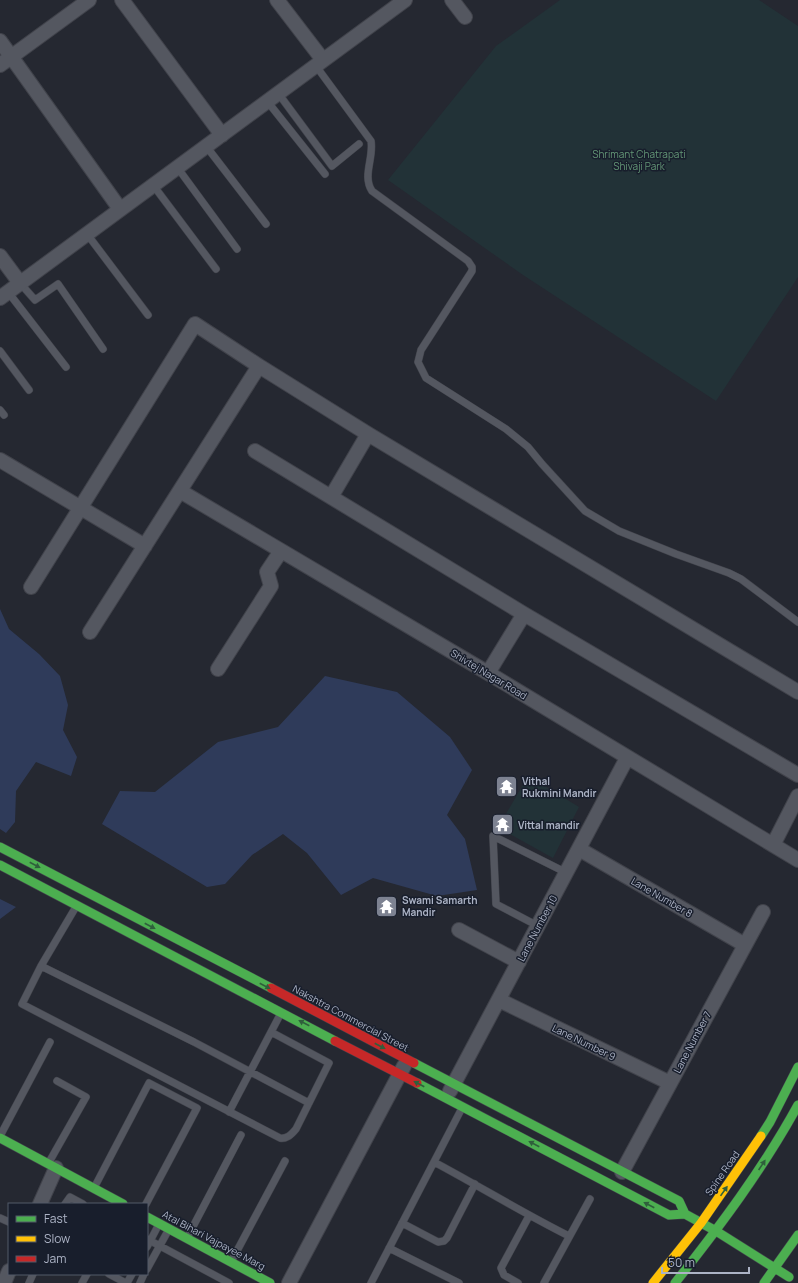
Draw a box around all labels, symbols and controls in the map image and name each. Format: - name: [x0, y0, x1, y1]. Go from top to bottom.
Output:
- park label: Shrimant Chatrapati Shivaji Park: [592, 147, 686, 173]
- street label: Shivtej Nagar Road: [448, 646, 530, 702]
- temple icon: Vithal Rukmini Mandir: [494, 774, 520, 800]
- place label: Vithal Rukmini Mandir: [522, 774, 597, 800]
- temple icon: Vittal mandir: [489, 812, 515, 838]
- place label: Vittal mandir: [518, 818, 580, 832]
- one-way arrow: [29, 862, 40, 869]
- street label: Lane Number 8: [629, 874, 695, 920]
- street label: Lane Number 10: [514, 892, 560, 964]
- temple icon: Swami Samarth Mandir: [373, 893, 399, 919]
- place label: Swami Samarth Mandir: [402, 893, 478, 919]
- one-way arrow: [144, 922, 156, 929]
- street label: Nakshtra Commercial Street: [290, 981, 412, 1055]
- one-way arrow: [259, 982, 271, 989]
- street label: Lane Number 7: [670, 1009, 714, 1075]
- one-way arrow: [298, 1020, 309, 1027]
- street label: Lane Number 9: [550, 1021, 618, 1063]
- one-way arrow: [375, 1043, 386, 1049]
- one-way arrow: [413, 1080, 425, 1087]
- one-way arrow: [528, 1141, 540, 1147]
- street label: Spine Road: [701, 1148, 743, 1198]
- one-way arrow: [758, 1159, 766, 1170]
- one-way arrow: [719, 1185, 728, 1196]
- one-way arrow: [643, 1201, 655, 1208]
- legend: [8, 1203, 148, 1275]
- street label: Atal Bihari Vajpayee Marg: [160, 1207, 268, 1273]
- text: Fast: [44, 1210, 68, 1227]
- text: Slow: [44, 1230, 70, 1247]
- scale bar: [662, 1249, 749, 1275]
- text: Jam: [44, 1250, 66, 1267]
- text: 50 m: [668, 1254, 695, 1271]

